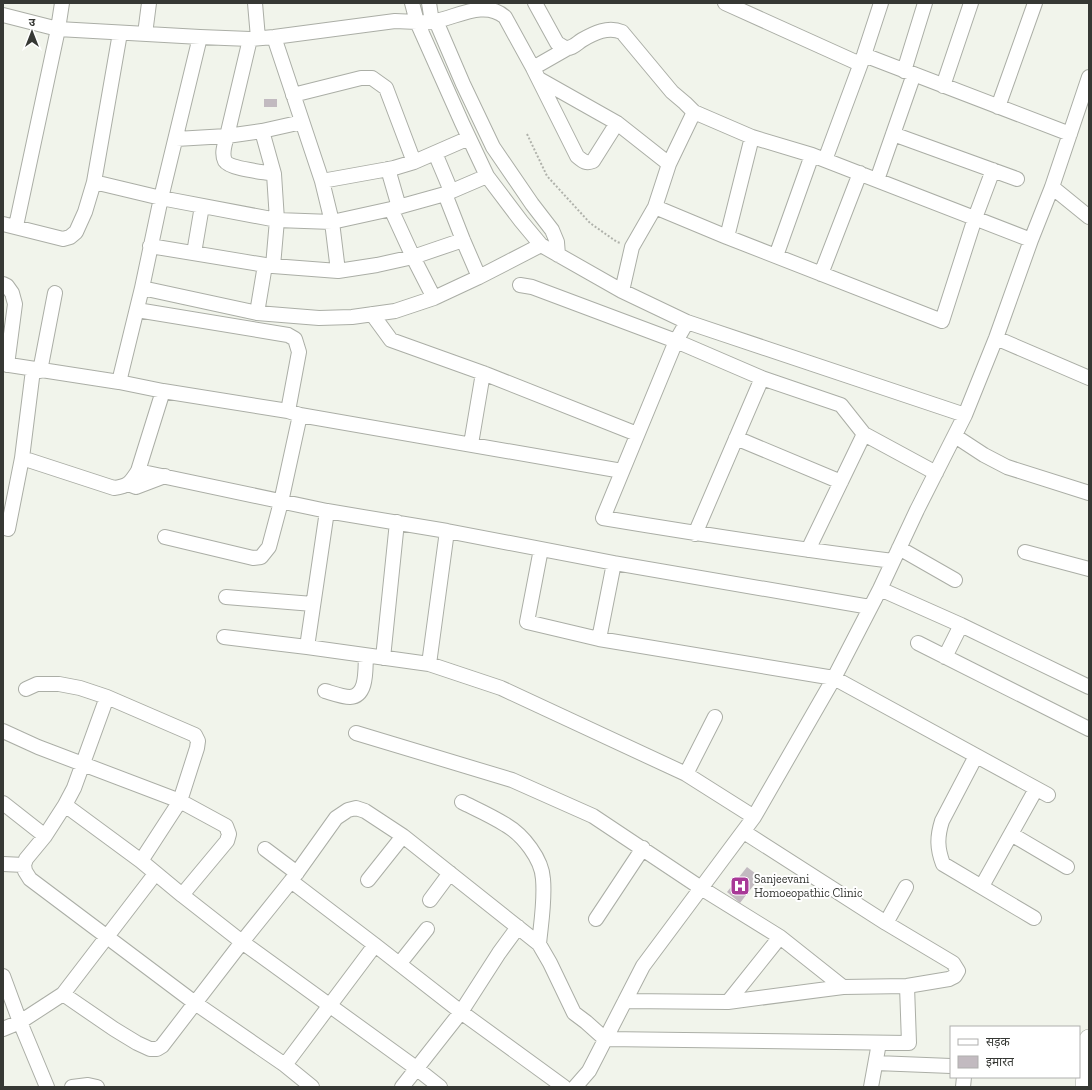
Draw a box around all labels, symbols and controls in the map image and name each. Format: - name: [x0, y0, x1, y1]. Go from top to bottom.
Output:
- north arrow: [12, 12, 52, 52]
- text: उ: [29, 16, 36, 29]
- place label: Sanjeevani Homoeopathic Clinic: [754, 872, 863, 900]
- hospital icon: Sanjeevani Homoeopathic Clinic: [729, 875, 751, 897]
- legend: [950, 1026, 1080, 1078]
- text: सड़क: [986, 1035, 1011, 1049]
- text: इमारत: [986, 1055, 1015, 1069]

